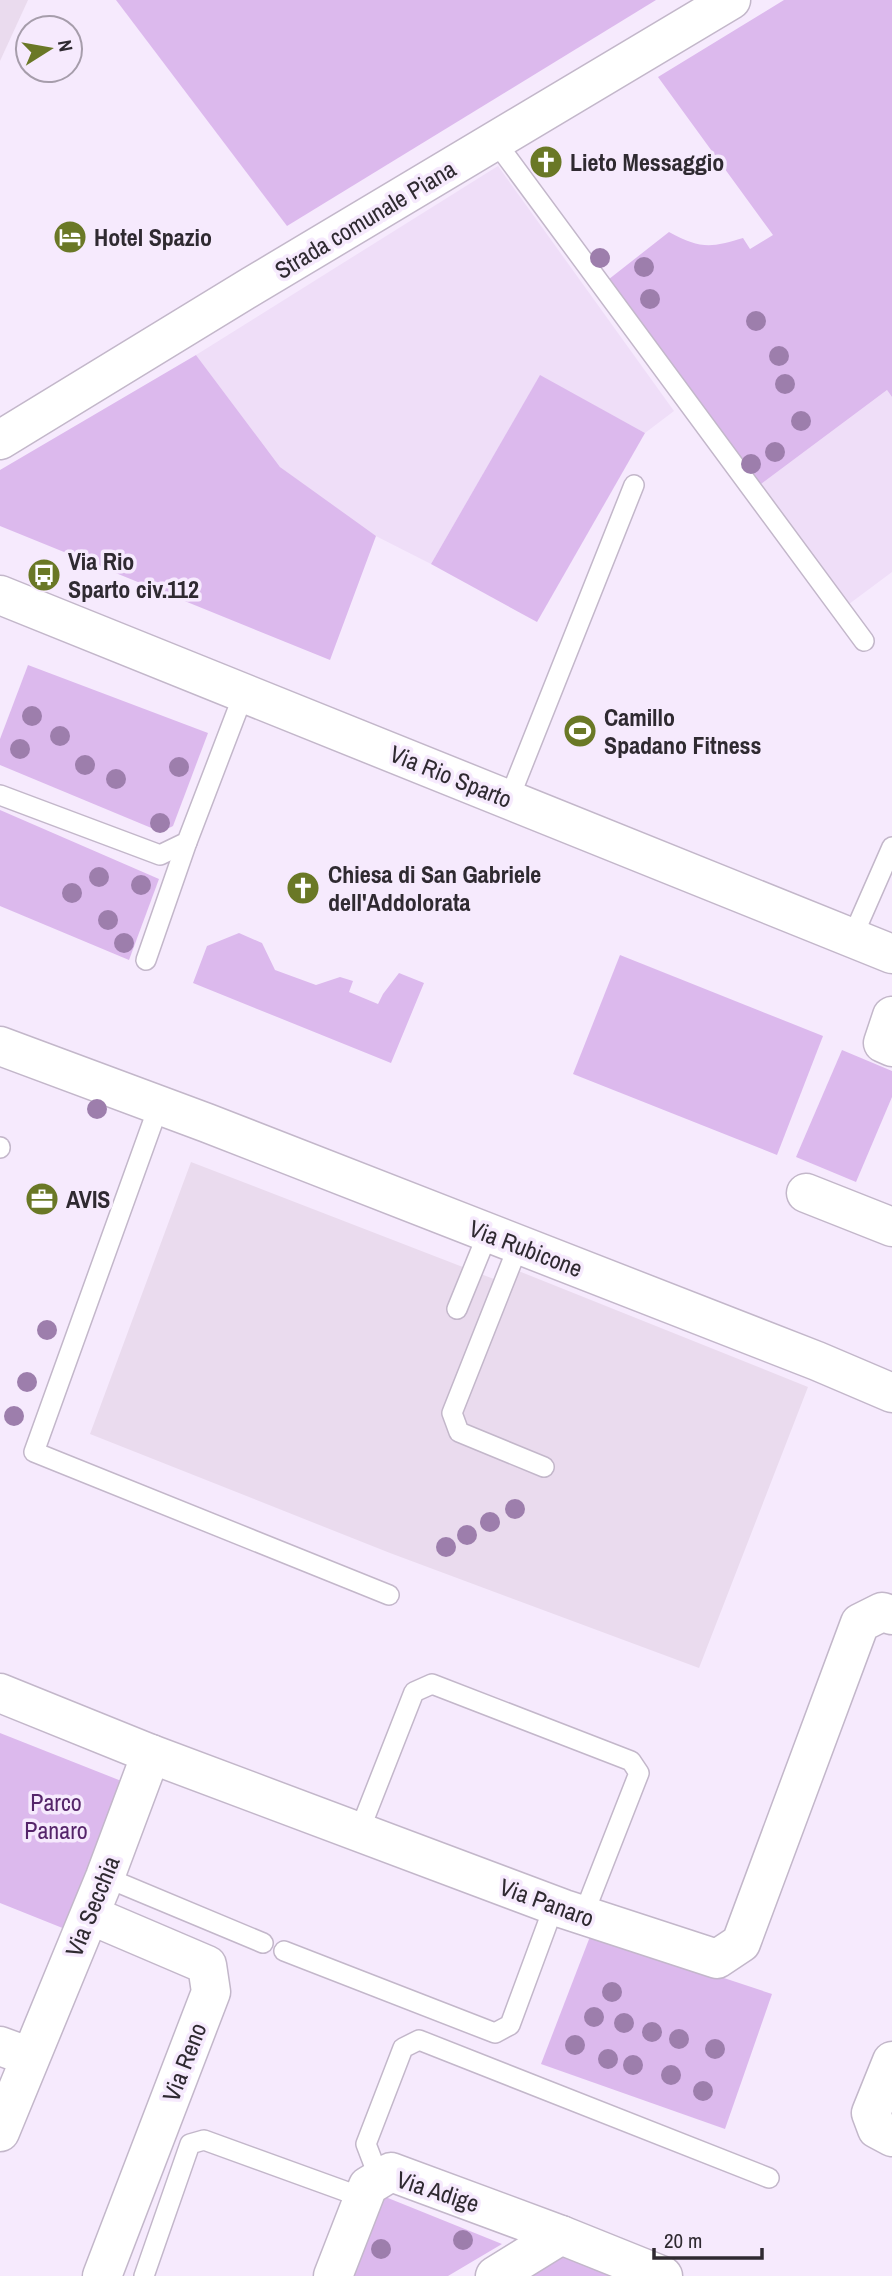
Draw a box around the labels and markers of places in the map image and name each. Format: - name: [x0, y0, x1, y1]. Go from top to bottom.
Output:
- church icon: Lieto Messaggio: [527, 143, 565, 181]
- place label: Lieto Messaggio: [570, 146, 724, 178]
- hotel icon: Hotel Spazio: [51, 218, 89, 256]
- place label: Hotel Spazio: [94, 221, 212, 253]
- place label: Via Rio Sparto civ.112: [68, 545, 199, 605]
- bus stop icon: Via Rio Sparto civ.112: [25, 556, 63, 594]
- place label: Camillo Spadano Fitness: [604, 701, 762, 761]
- sports icon: Camillo Spadano Fitness: [561, 712, 599, 750]
- place label: Chiesa di San Gabriele dell'Addolorata: [328, 858, 541, 918]
- church icon: Chiesa di San Gabriele dell'Addolorata: [284, 869, 322, 907]
- office icon: AVIS: [23, 1180, 61, 1218]
- place label: AVIS: [66, 1183, 111, 1215]

